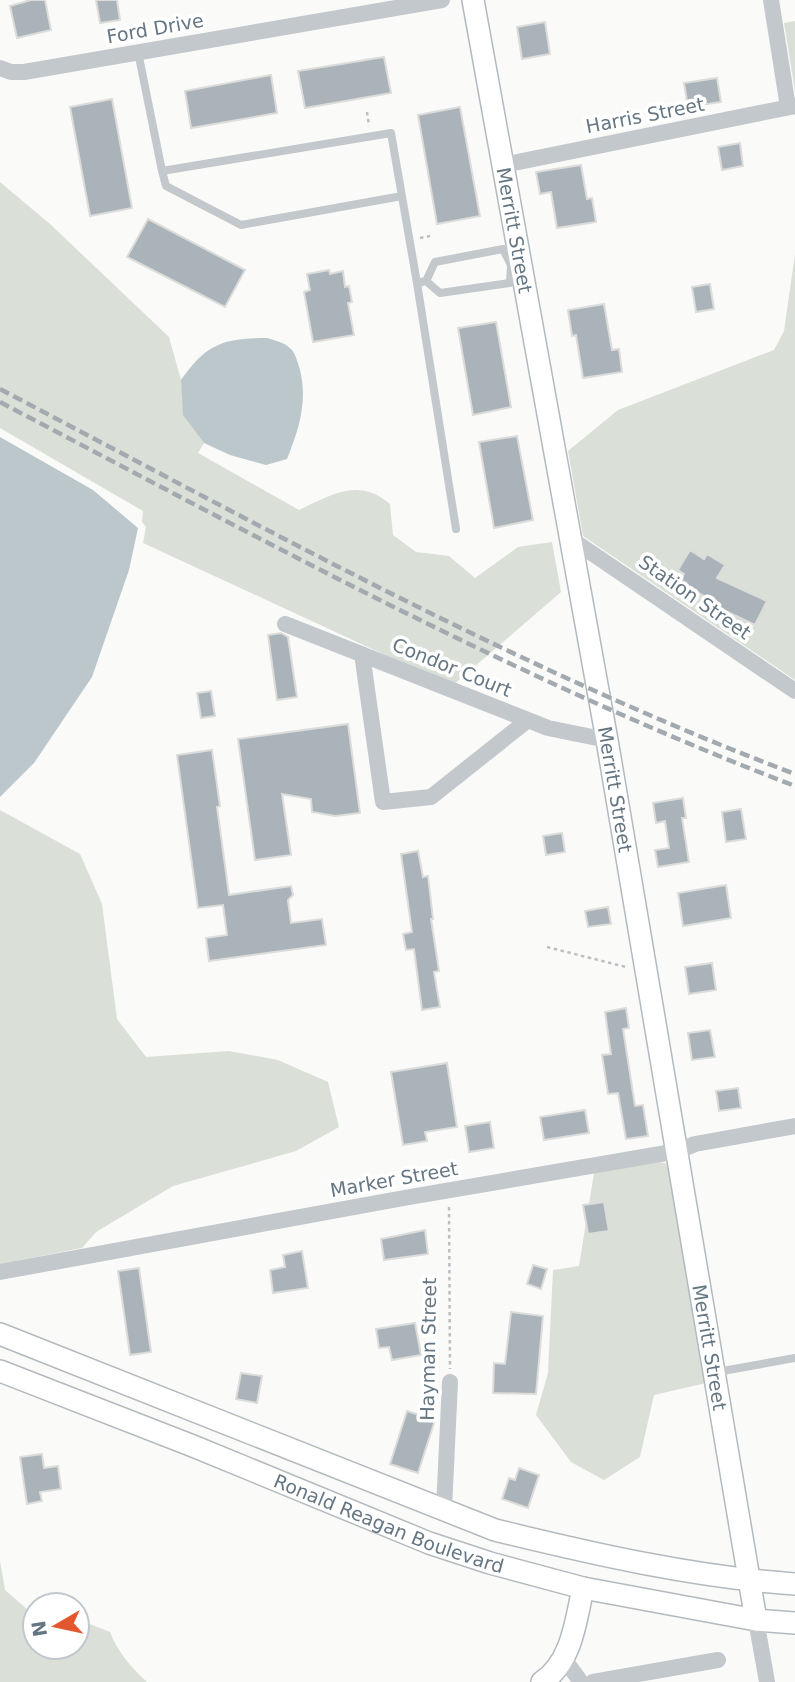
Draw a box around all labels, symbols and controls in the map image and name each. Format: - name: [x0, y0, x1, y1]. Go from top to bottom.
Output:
- street label: Ford Drive: [105, 9, 205, 47]
- street label: Harris Street: [584, 93, 706, 137]
- street label: Merritt Street: [493, 166, 537, 295]
- street label: Station Street: [635, 550, 755, 644]
- street label: Condor Court: [389, 633, 515, 701]
- street label: Merritt Street: [594, 725, 637, 854]
- street label: Marker Street: [328, 1157, 460, 1201]
- street label: Hayman Street: [416, 1277, 440, 1421]
- street label: Merritt Street: [688, 1283, 731, 1412]
- street label: Ronald Reagan Boulevard: [271, 1469, 506, 1577]
- north arrow: [21, 1591, 91, 1661]
- text: N: [27, 1619, 51, 1638]

